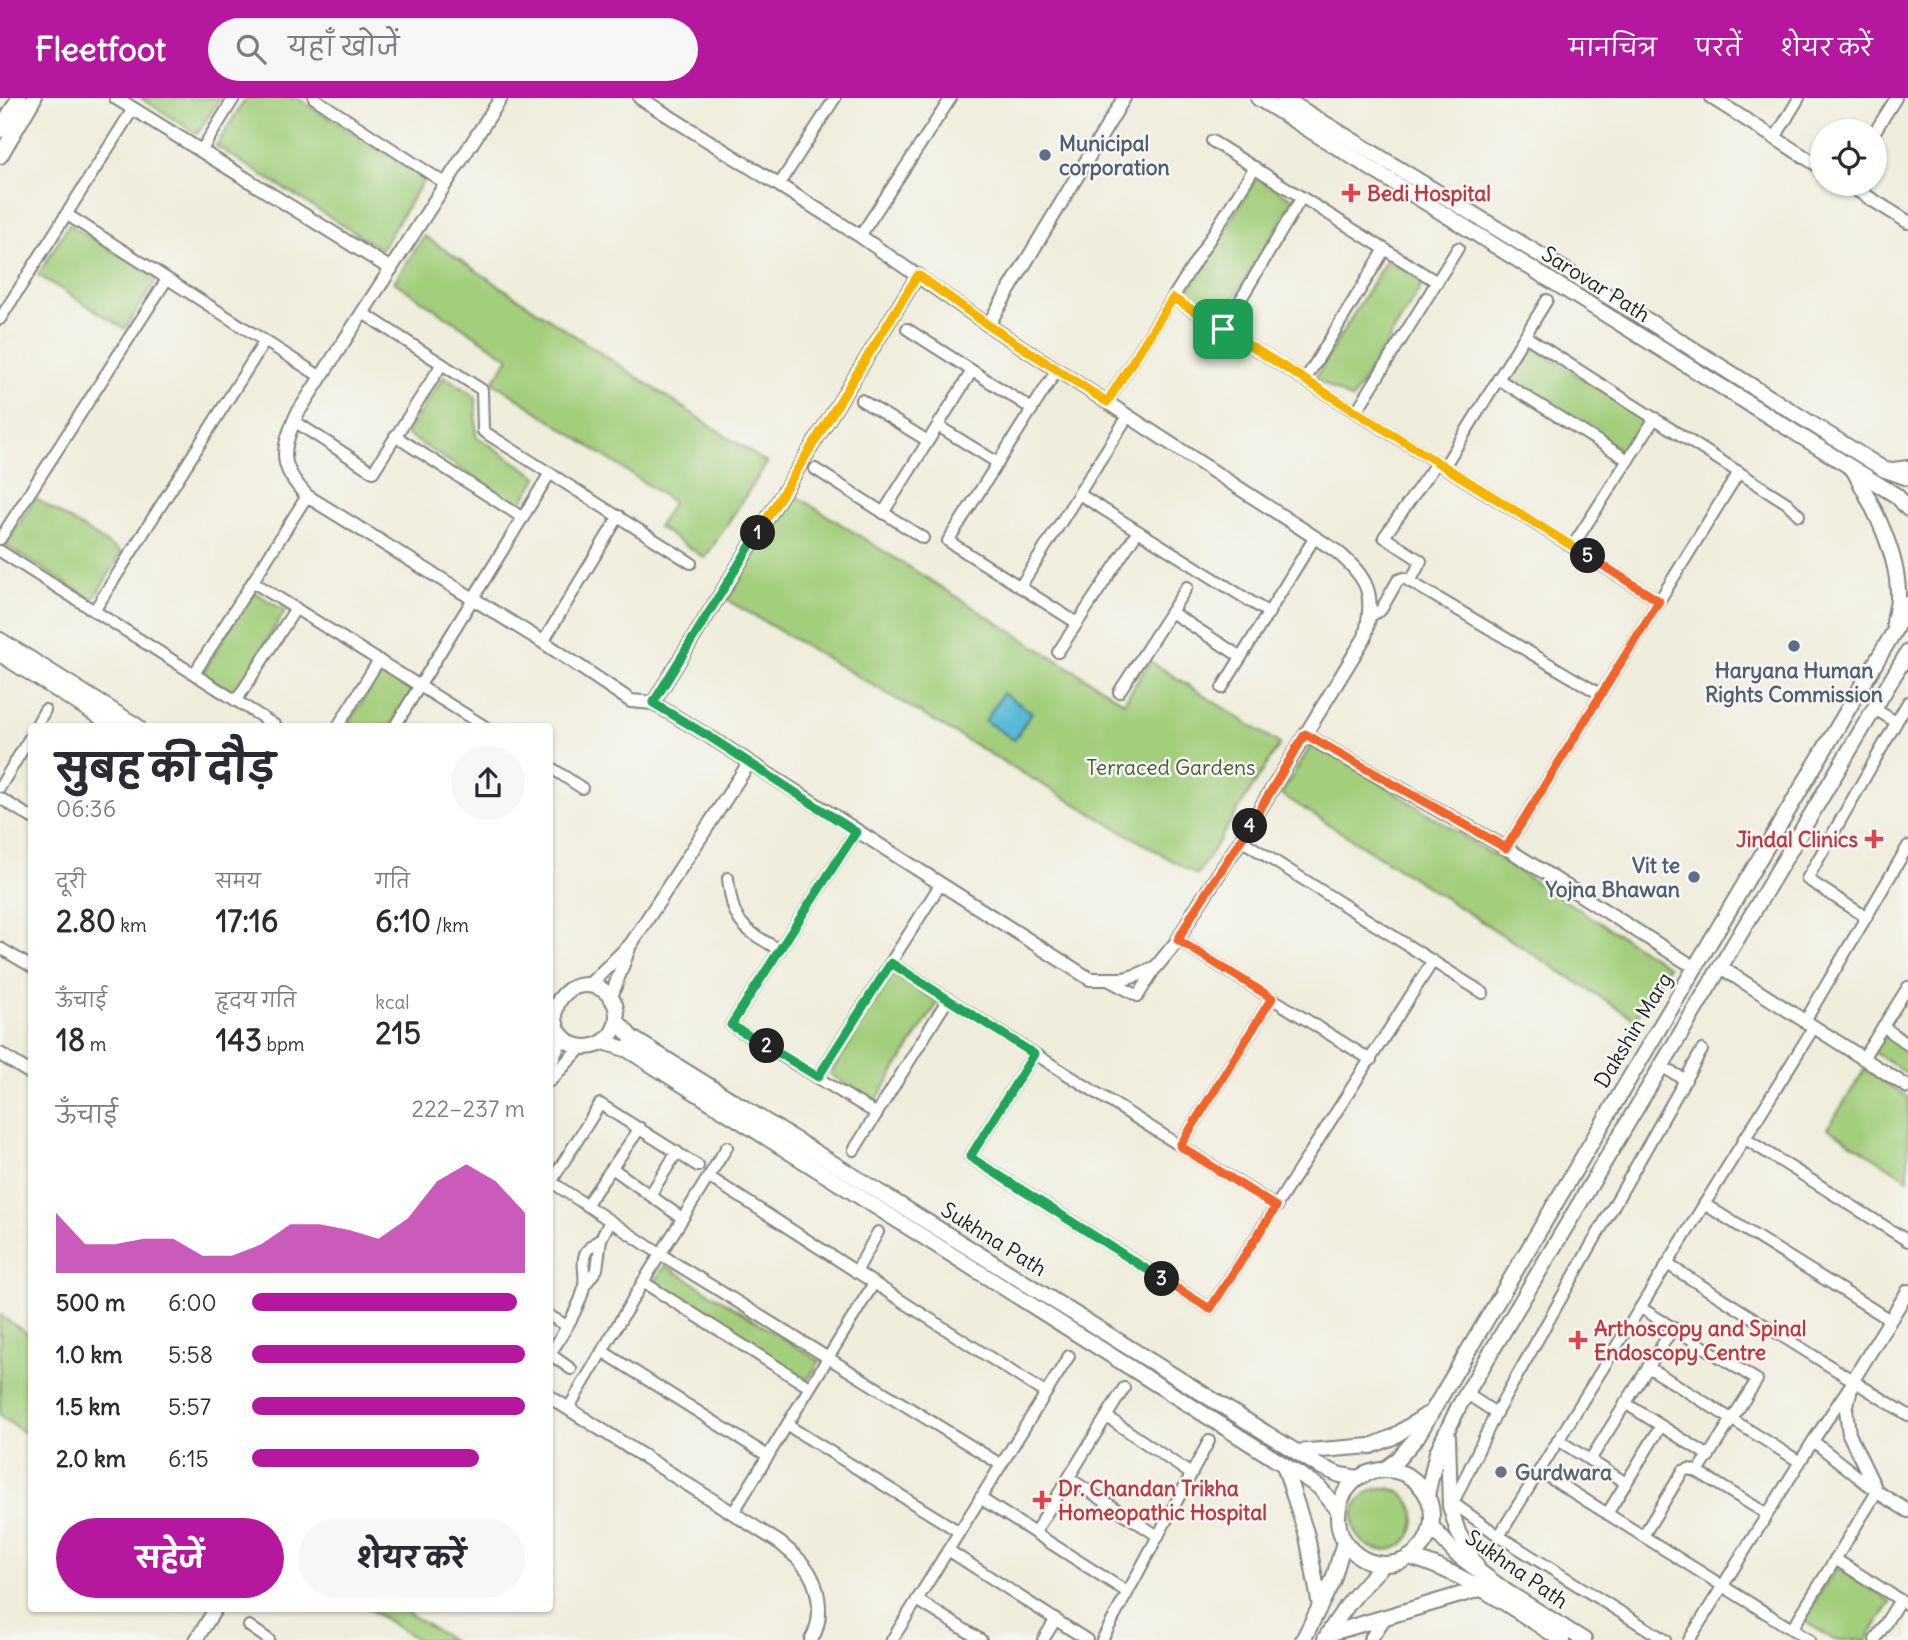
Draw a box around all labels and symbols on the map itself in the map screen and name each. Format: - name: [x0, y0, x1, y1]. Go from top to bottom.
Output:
- place label: Municipal corporation: [1059, 130, 1170, 181]
- marker: Municipal corporation: [1037, 147, 1053, 163]
- place label: Bedi Hospital: [1367, 180, 1491, 207]
- marker: Bedi Hospital: [1341, 183, 1361, 203]
- street label: Sarovar Path: [1537, 240, 1655, 328]
- pin: [1193, 299, 1253, 359]
- pin: 1: [740, 516, 776, 550]
- pin: 5: [1570, 538, 1606, 574]
- marker: Haryana Human Rights Commission: [1786, 638, 1802, 654]
- place label: Haryana Human Rights Commission: [1705, 657, 1883, 708]
- park label: Terraced Gardens: [1086, 754, 1256, 781]
- pin: 4: [1232, 808, 1268, 844]
- place label: Jindal Clinics: [1736, 826, 1858, 853]
- marker: Jindal Clinics: [1864, 829, 1884, 849]
- place label: Vit te Yojna Bhawan: [1545, 852, 1680, 903]
- marker: Vit te Yojna Bhawan: [1686, 869, 1702, 885]
- street label: Dakshin Marg: [1588, 967, 1678, 1093]
- pin: 2: [750, 1028, 784, 1063]
- street label: Sukhna Path: [936, 1196, 1052, 1282]
- pin: 3: [1144, 1262, 1180, 1296]
- place label: Arthoscopy and Spinal Endoscopy Centre: [1594, 1315, 1807, 1366]
- marker: Arthoscopy and Spinal Endoscopy Centre: [1568, 1330, 1588, 1350]
- place label: Gurdwara: [1515, 1459, 1612, 1486]
- marker: Gurdwara: [1493, 1464, 1509, 1480]
- place label: Dr. Chandan Trikha Homeopathic Hospital: [1058, 1475, 1267, 1526]
- marker: Dr. Chandan Trikha Homeopathic Hospital: [1032, 1490, 1052, 1510]
- street label: Sukhna Path: [1460, 1524, 1574, 1614]

